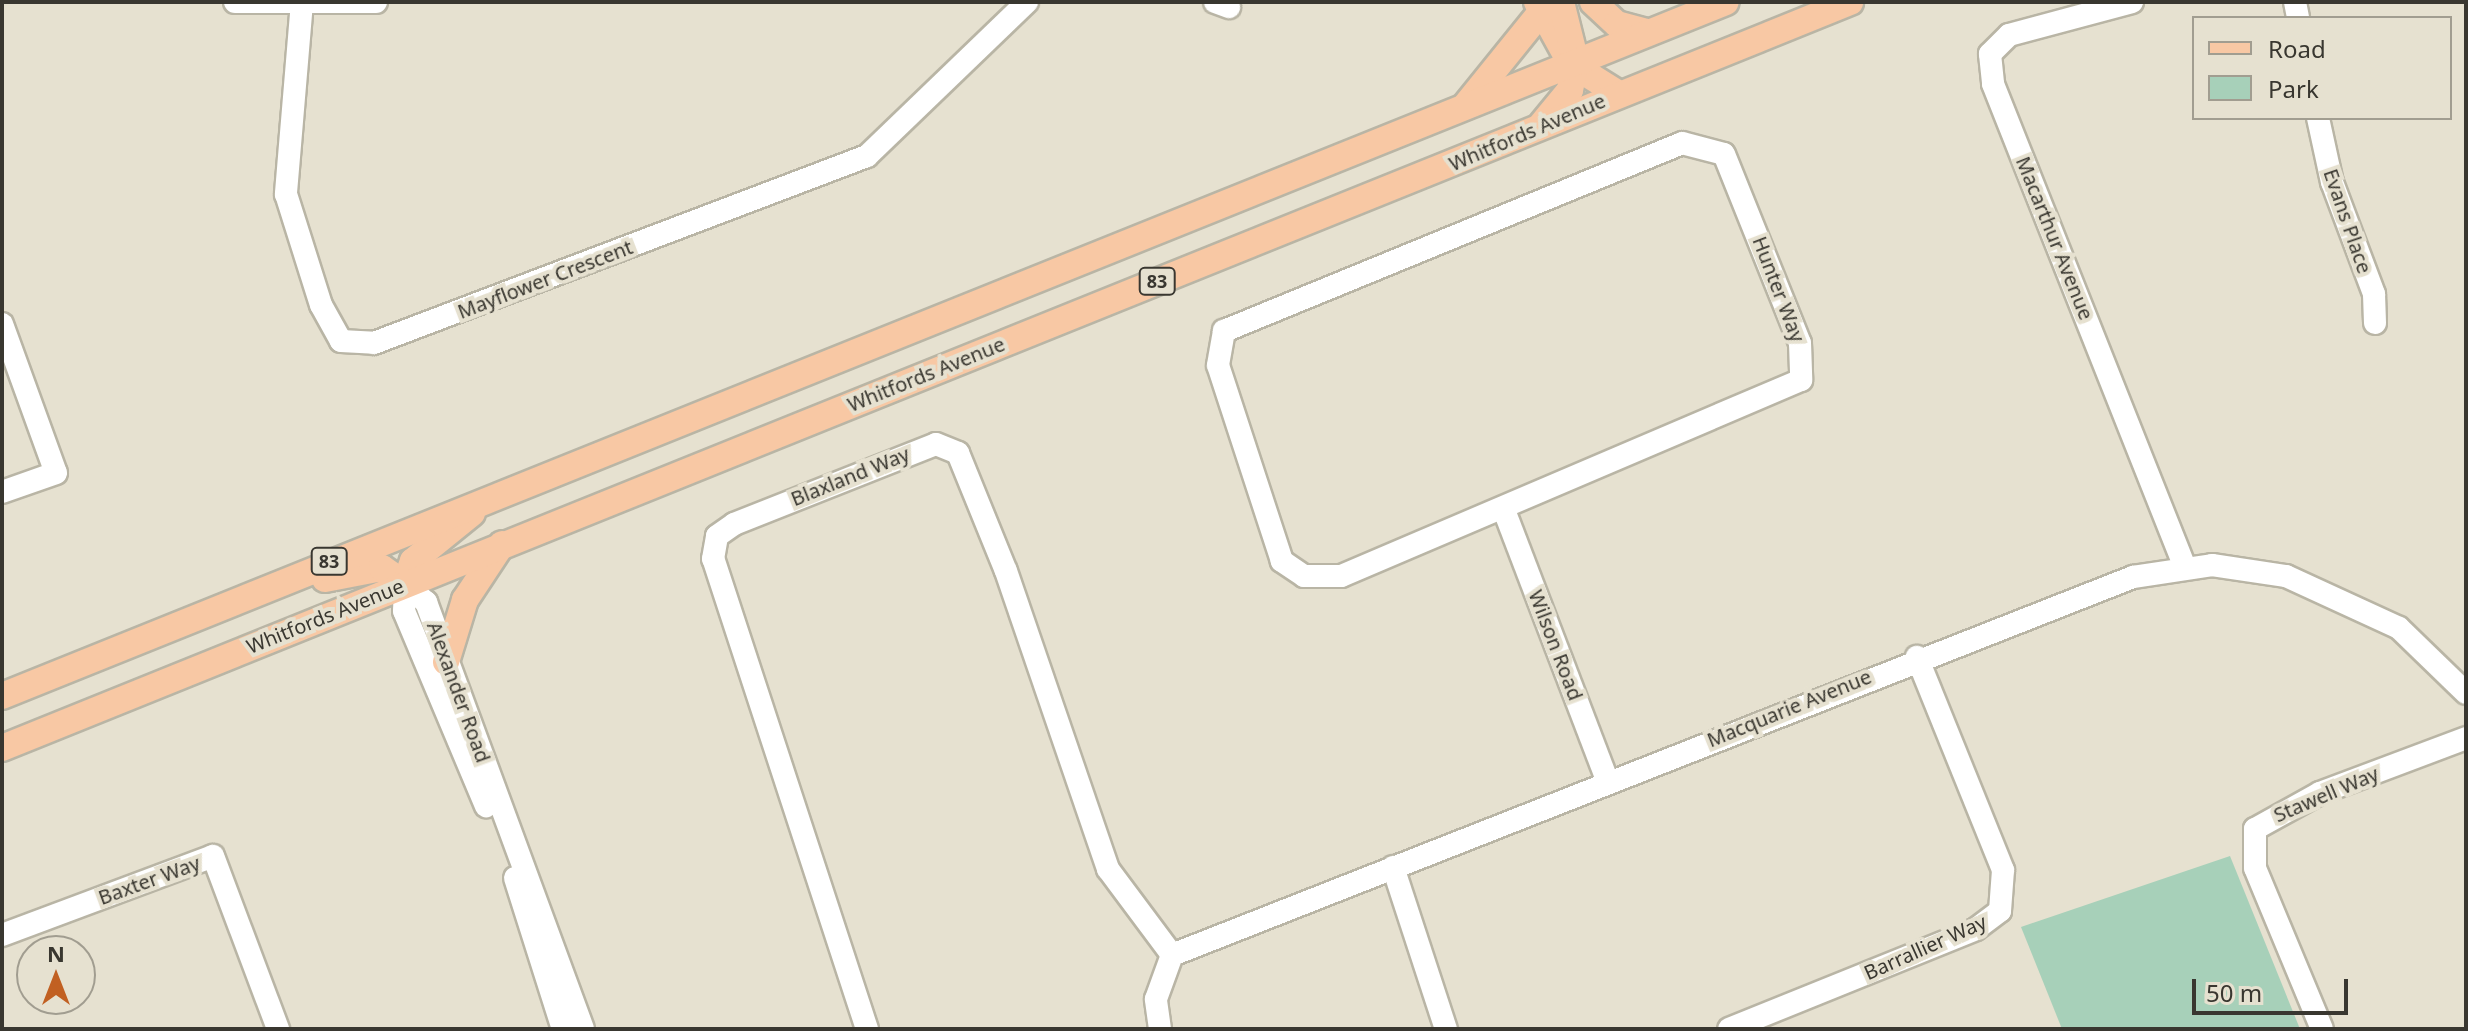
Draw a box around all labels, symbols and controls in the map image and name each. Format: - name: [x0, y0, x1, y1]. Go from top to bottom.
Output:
- legend: [2192, 16, 2452, 120]
- text: Road: [2268, 32, 2326, 65]
- text: Park: [2268, 72, 2319, 105]
- street label: Whitfords Avenue: [1445, 88, 1609, 176]
- street label: Macarthur Avenue: [2011, 153, 2099, 323]
- street label: Evans Place: [2319, 166, 2377, 276]
- street label: Hunter Way: [1748, 233, 1810, 345]
- street label: Mayflower Crescent: [454, 235, 636, 323]
- road number: 83: [1137, 267, 1177, 295]
- street label: Whitfords Avenue: [844, 332, 1008, 416]
- street label: Blaxland Way: [787, 441, 913, 511]
- road number: 83: [309, 547, 349, 575]
- street label: Whitfords Avenue: [243, 574, 407, 658]
- street label: Wilson Road: [1524, 586, 1588, 704]
- street label: Alexander Road: [422, 618, 496, 766]
- street label: Macquarie Avenue: [1703, 664, 1875, 752]
- street label: Stawell Way: [2270, 761, 2382, 827]
- street label: Baxter Way: [95, 851, 203, 909]
- street label: Barrallier Way: [1860, 909, 1990, 985]
- north arrow: [16, 935, 96, 1015]
- text: N: [47, 938, 65, 968]
- scale bar: [2196, 963, 2352, 1013]
- text: 50 m: [2206, 976, 2262, 1009]

